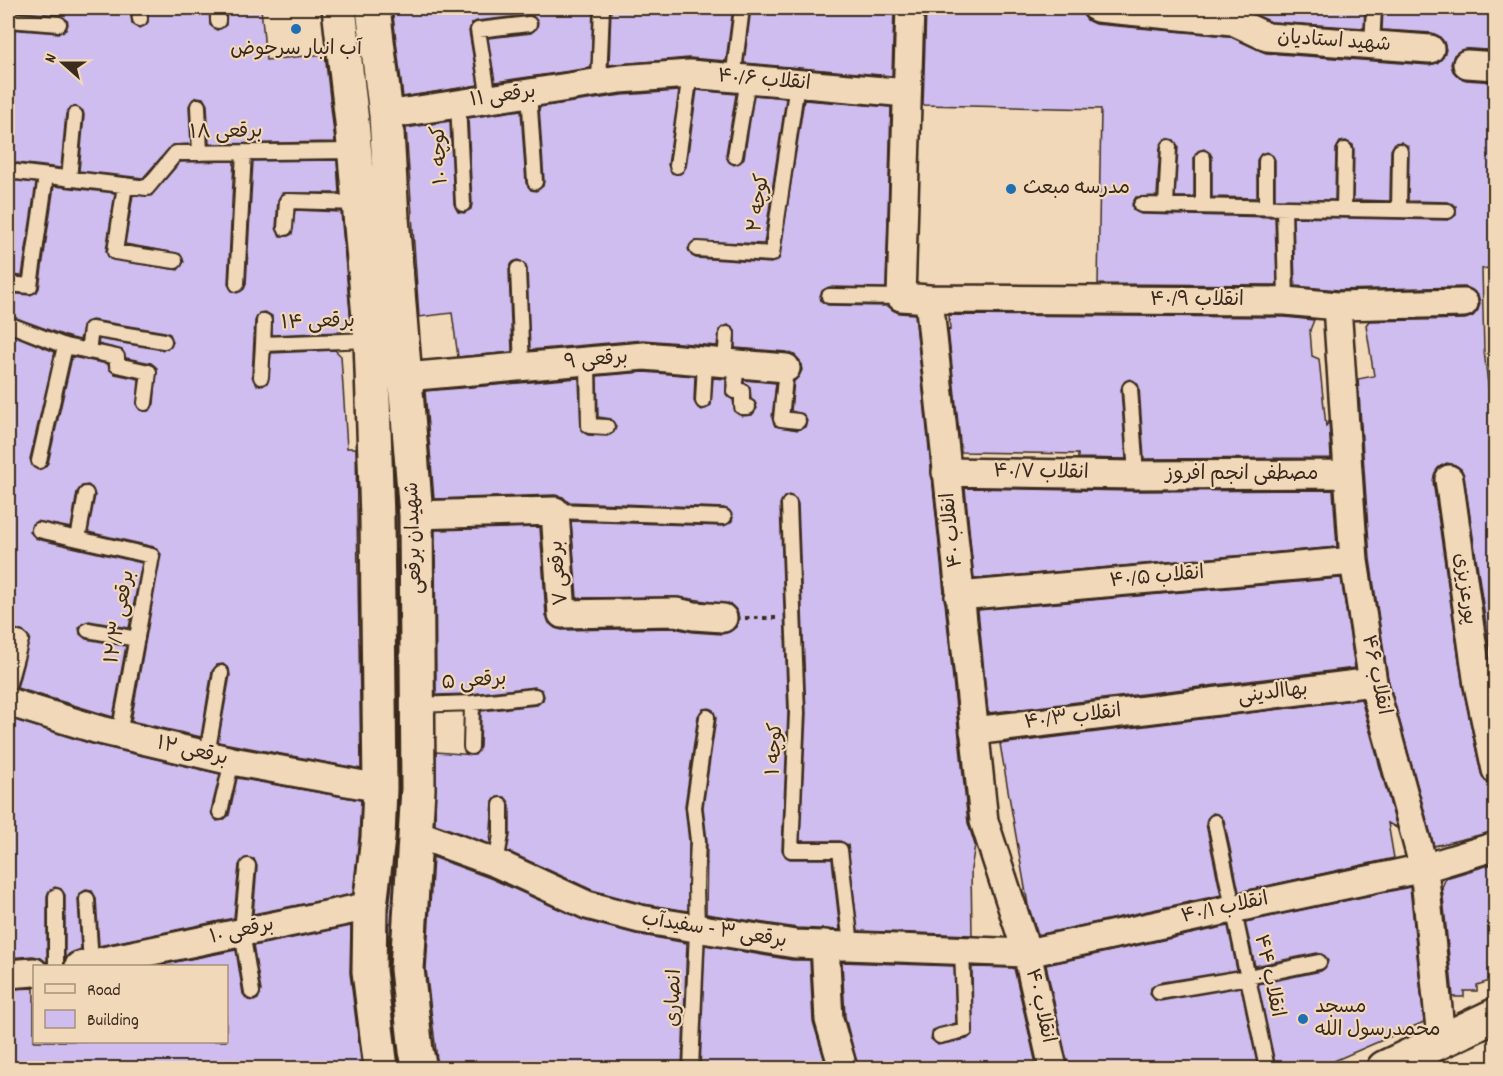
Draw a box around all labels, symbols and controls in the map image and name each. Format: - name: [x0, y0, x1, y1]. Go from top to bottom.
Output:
- marker: آب انبار سرحوض: [289, 22, 303, 36]
- street label: شهید استادیان: [1276, 24, 1392, 60]
- north arrow: [33, 33, 93, 93]
- place label: آب انبار سرحوض: [230, 36, 363, 64]
- text: N: [39, 51, 64, 66]
- street label: انقلاب ۴۰/۶: [716, 63, 812, 99]
- street label: برقعی ۱۱: [468, 79, 538, 115]
- street label: برقعی ۱۸: [189, 118, 263, 148]
- street label: کوچه ۱۰: [425, 125, 457, 185]
- street label: کوچه ۲: [742, 172, 778, 234]
- place label: مدرسه مبعث: [1023, 175, 1130, 203]
- marker: مدرسه مبعث: [1004, 182, 1018, 196]
- street label: انقلاب ۴۰/۹: [1150, 287, 1244, 315]
- street label: برقعی ۱۴: [281, 308, 355, 338]
- street label: برقعی ۹: [563, 344, 629, 378]
- street label: انقلاب ۴۰/۷: [993, 458, 1089, 488]
- street label: مصطفی انجم افروز: [1164, 461, 1318, 489]
- street label: شهیدان برقعی: [399, 481, 431, 595]
- street label: انقلاب ۴۰: [935, 491, 971, 569]
- street label: برقعی ۷: [543, 539, 577, 607]
- street label: پورعزیزی: [1445, 551, 1483, 627]
- street label: انقلاب ۴۰/۵: [1108, 560, 1206, 596]
- street label: برقعی ۱۲/۳: [99, 568, 143, 666]
- street label: انقلاب ۴۶: [1353, 632, 1397, 718]
- street label: برقعی ۵: [440, 666, 508, 698]
- street label: بهاالدینی: [1237, 676, 1309, 712]
- street label: انقلاب ۴۰/۳: [1023, 698, 1123, 738]
- street label: کوچه ۱: [761, 722, 791, 776]
- street label: برقعی ۱۲: [154, 730, 230, 774]
- street label: انقلاب ۴۰/۱: [1179, 886, 1271, 932]
- street label: برقعی ۳ - سفیدآب: [639, 906, 789, 956]
- street label: برقعی ۱۰: [207, 912, 277, 952]
- street label: انقلاب ۴۴: [1246, 932, 1290, 1020]
- legend: [33, 965, 228, 1043]
- street label: انقلاب ۴۰: [1017, 966, 1061, 1046]
- street label: انصاری: [660, 969, 690, 1027]
- text: Road: [87, 979, 121, 1004]
- place label: مسجد محمدرسول الله: [1315, 994, 1441, 1045]
- text: Building: [87, 1009, 139, 1034]
- marker: مسجد محمدرسول الله: [1296, 1012, 1310, 1026]

